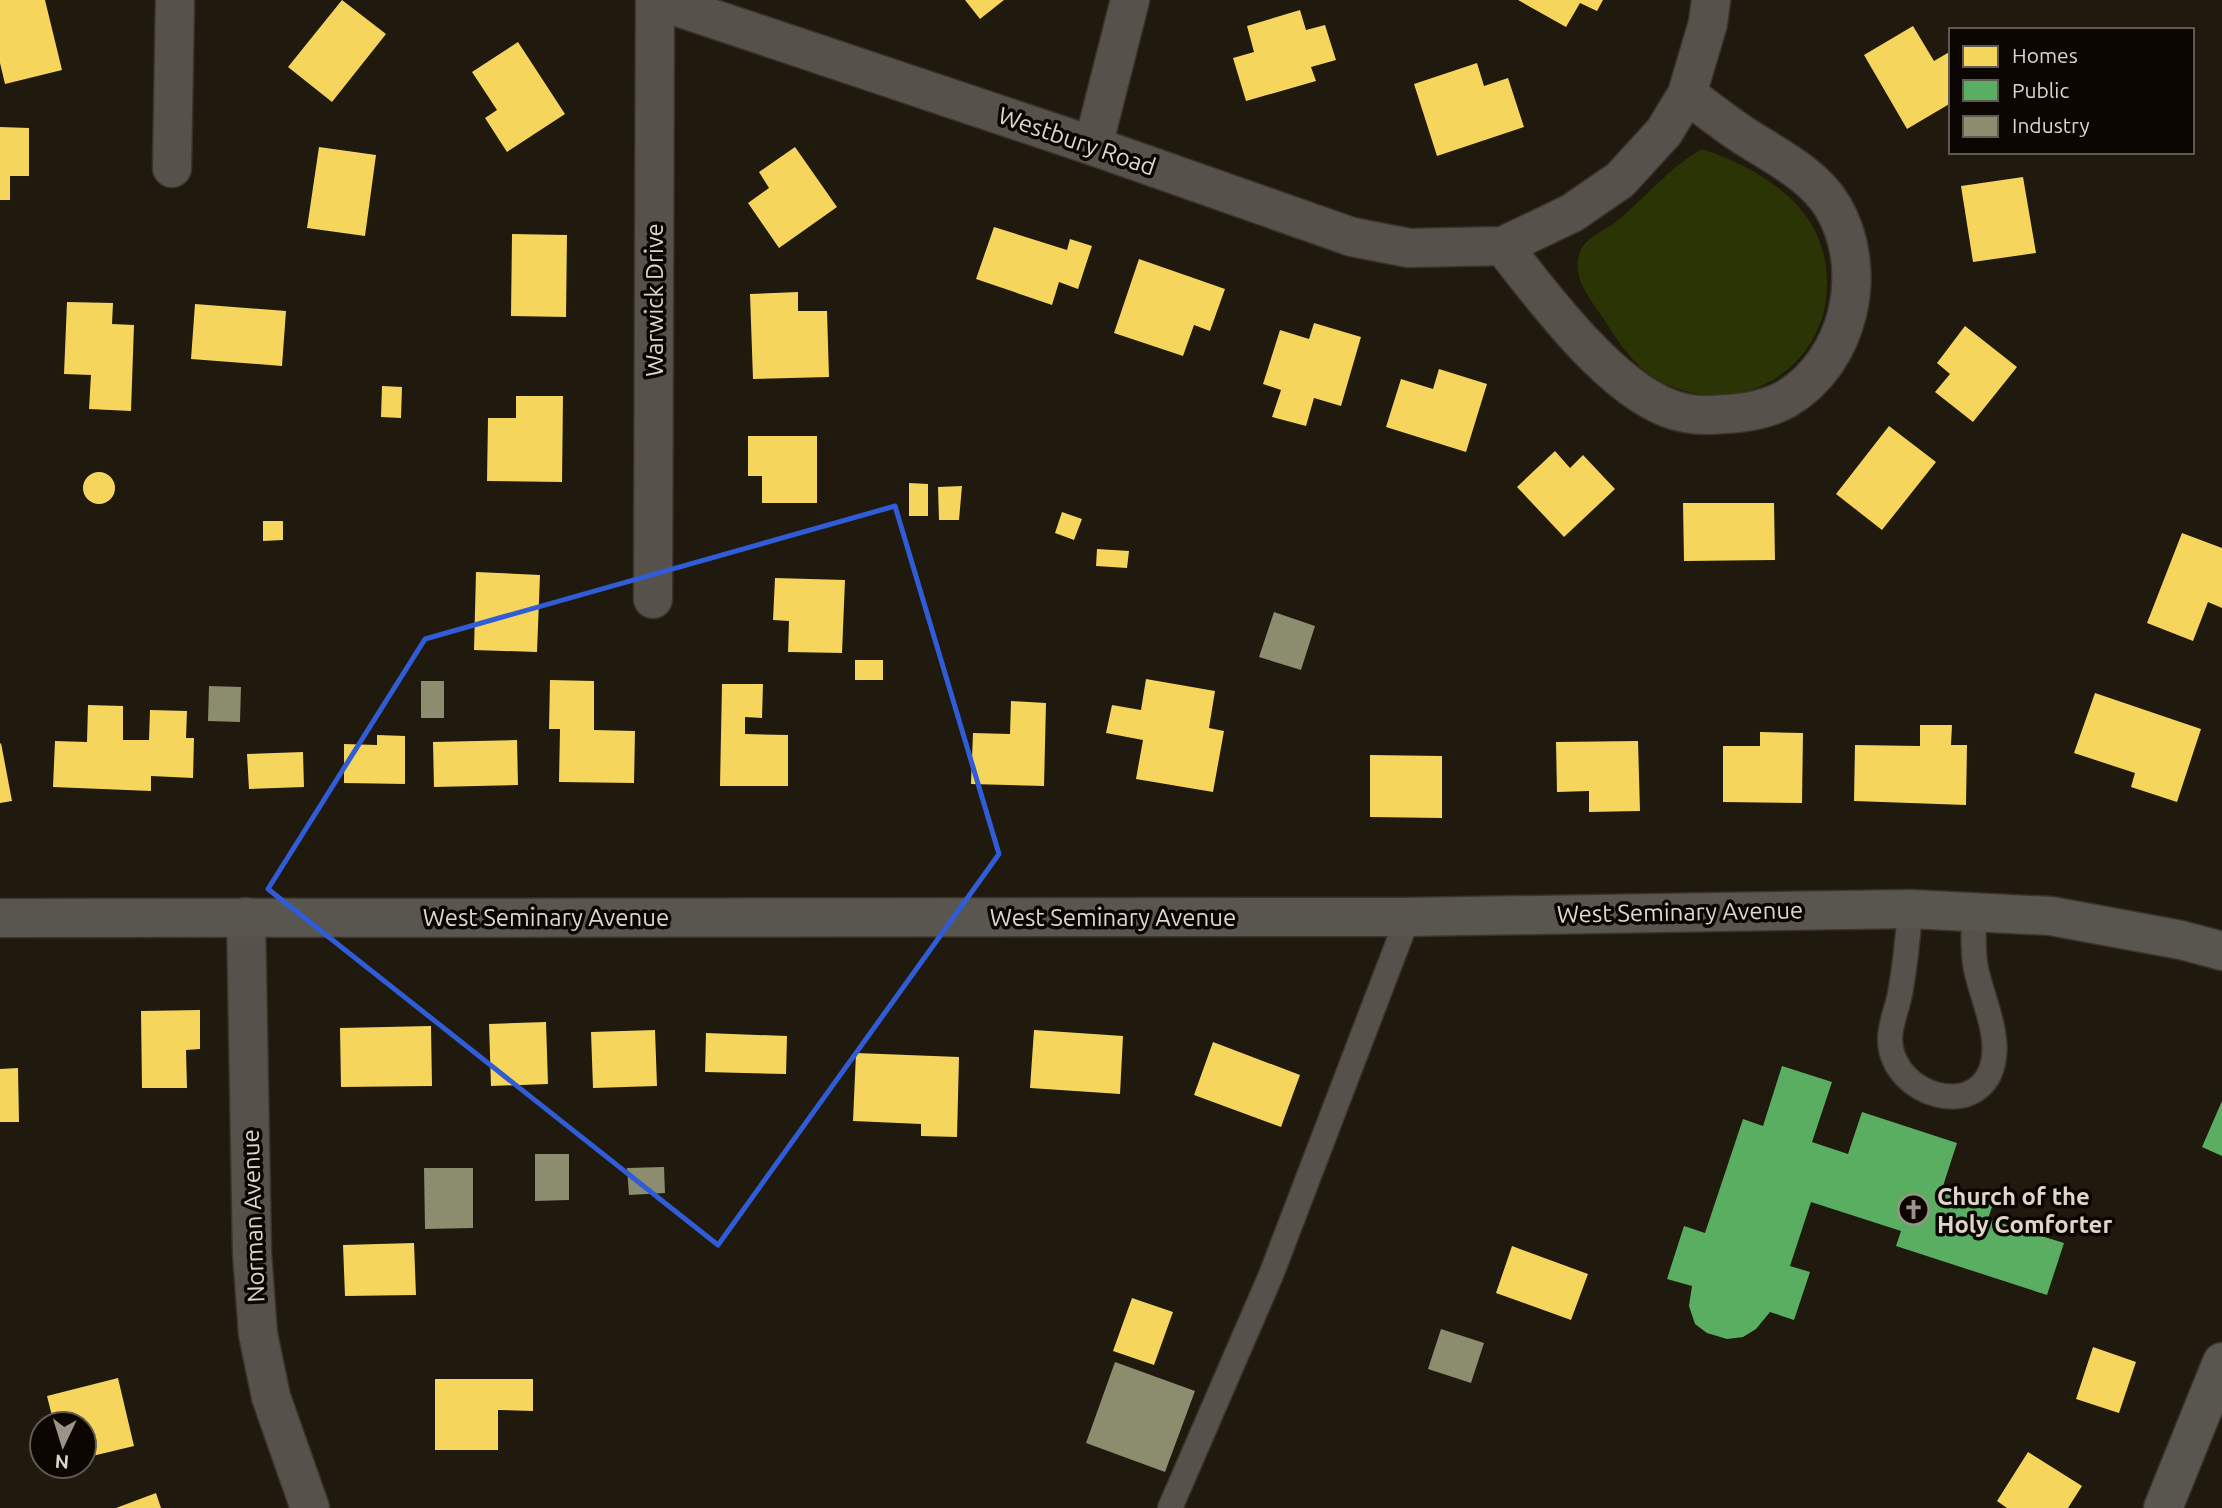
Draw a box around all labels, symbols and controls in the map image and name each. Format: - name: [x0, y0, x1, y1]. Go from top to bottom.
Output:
- legend: [1949, 28, 2194, 154]
- text: Homes: [2012, 43, 2078, 67]
- text: Public: [2012, 78, 2069, 102]
- street label: Westbury Road: [995, 101, 1159, 181]
- text: Industry: [2012, 113, 2090, 137]
- street label: Warwick Drive: [641, 223, 668, 377]
- street label: West Seminary Avenue: [1557, 896, 1803, 928]
- street label: West Seminary Avenue: [423, 904, 669, 931]
- street label: West Seminary Avenue: [990, 904, 1236, 931]
- street label: Norman Avenue: [236, 1129, 270, 1303]
- place label: Church of the Holy Comforter: [1937, 1183, 2112, 1238]
- church icon: Church of the Holy Comforter: [1897, 1193, 1931, 1227]
- north arrow: [28, 1410, 98, 1480]
- text: N: [54, 1450, 70, 1473]

